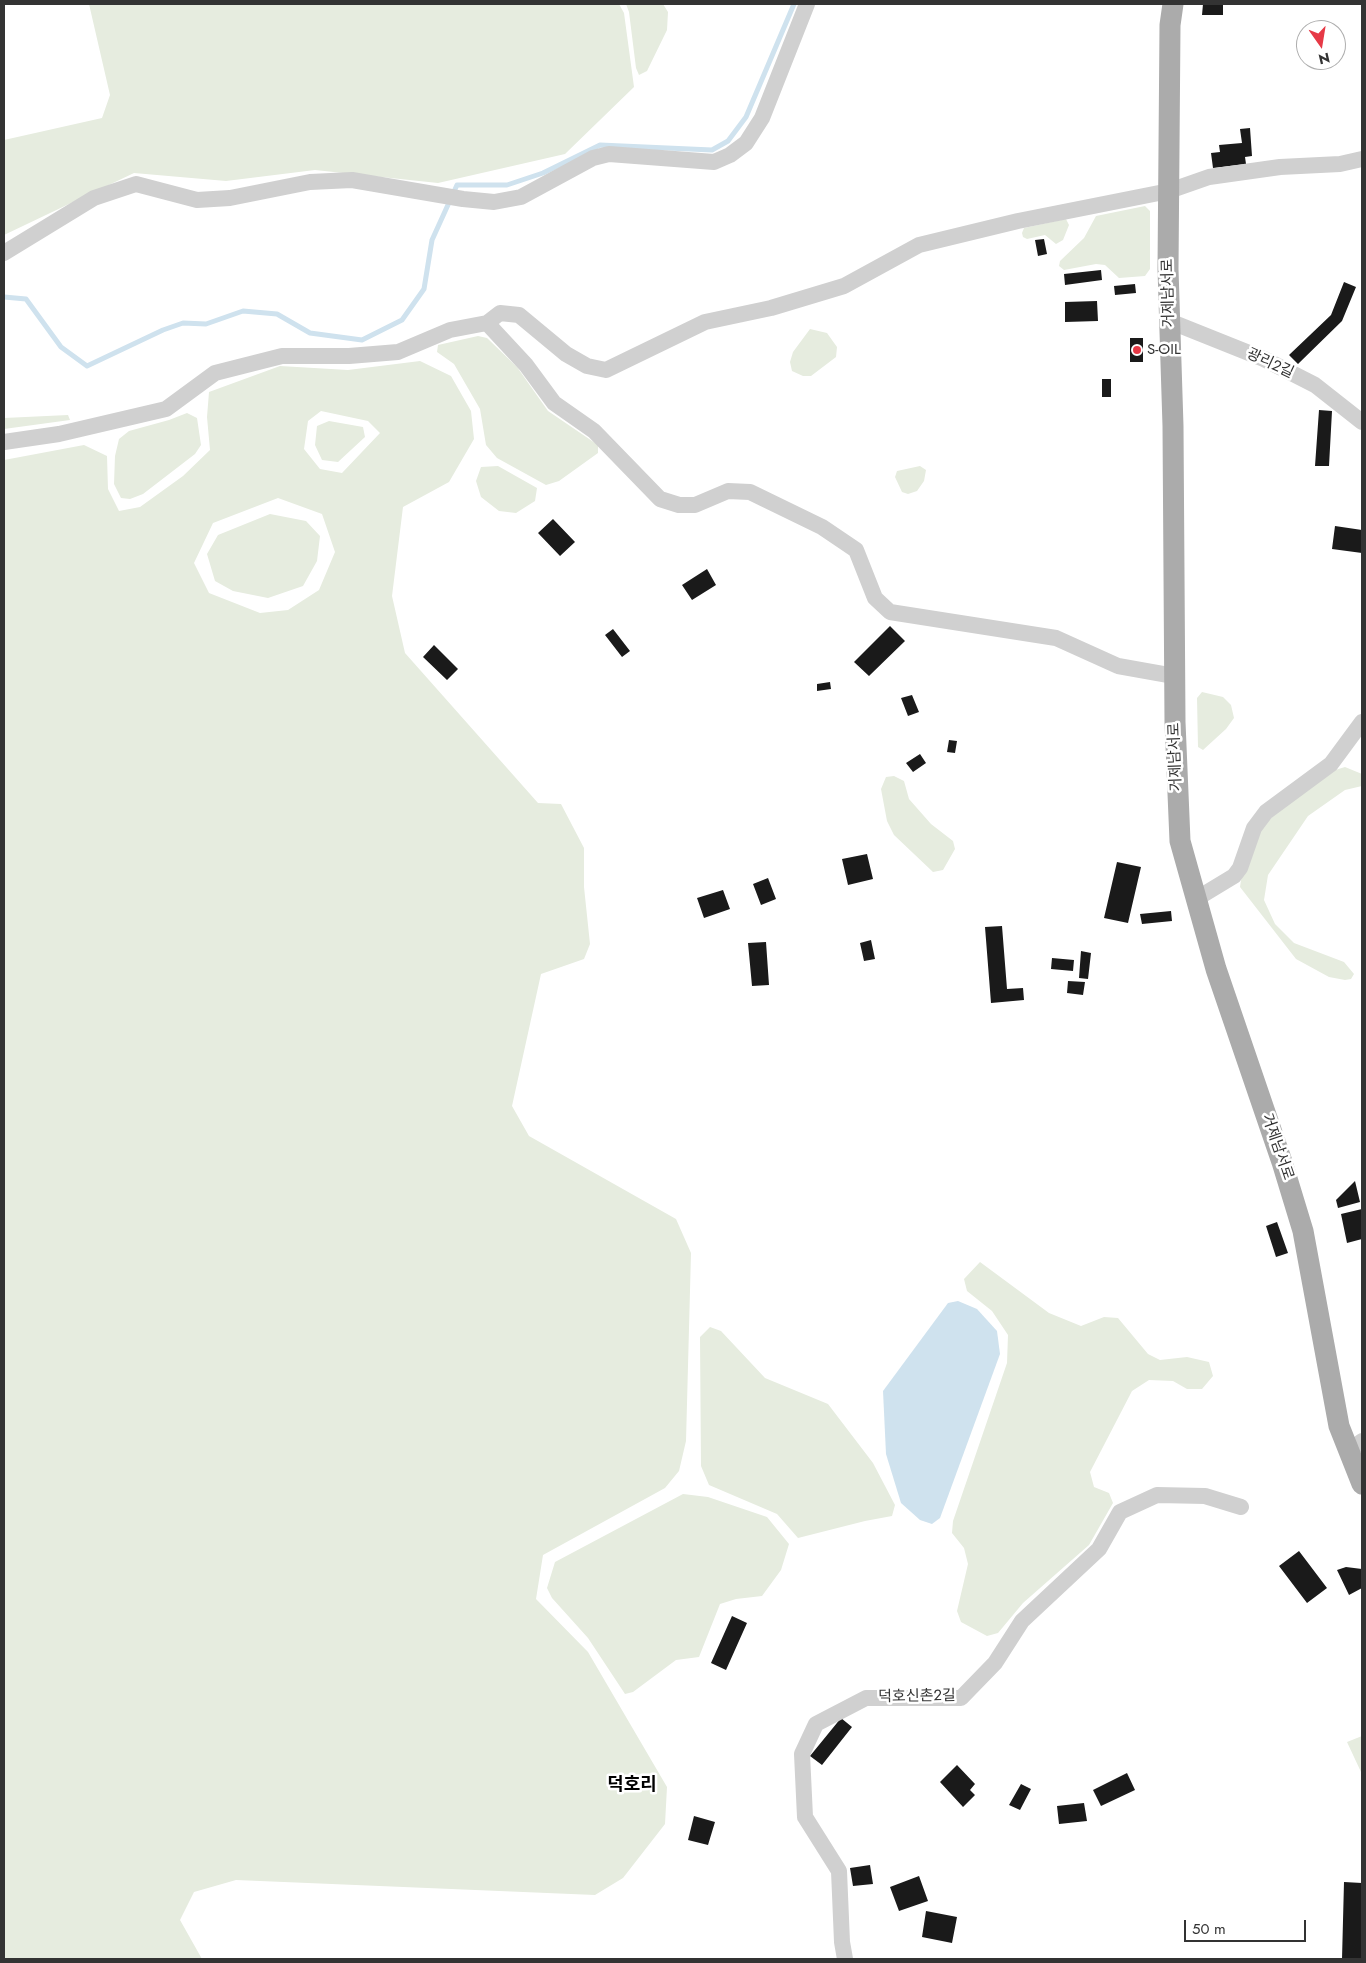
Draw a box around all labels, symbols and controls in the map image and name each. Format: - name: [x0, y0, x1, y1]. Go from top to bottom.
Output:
- north arrow: [1296, 20, 1346, 70]
- text: N: [1316, 48, 1332, 70]
- street label: 거제남서로: [1159, 258, 1179, 328]
- place label: S-OIL: [1147, 341, 1181, 359]
- marker: S-OIL: [1131, 344, 1143, 356]
- street label: 광리2길: [1244, 345, 1296, 383]
- street label: 거제남서로: [1166, 722, 1186, 792]
- street label: 거제남서로: [1257, 1111, 1297, 1183]
- street label: 덕호신촌2길: [878, 1687, 956, 1707]
- district label: 덕호리: [607, 1775, 657, 1797]
- scale bar: [1186, 1910, 1308, 1942]
- text: 50 m: [1192, 1918, 1226, 1940]

